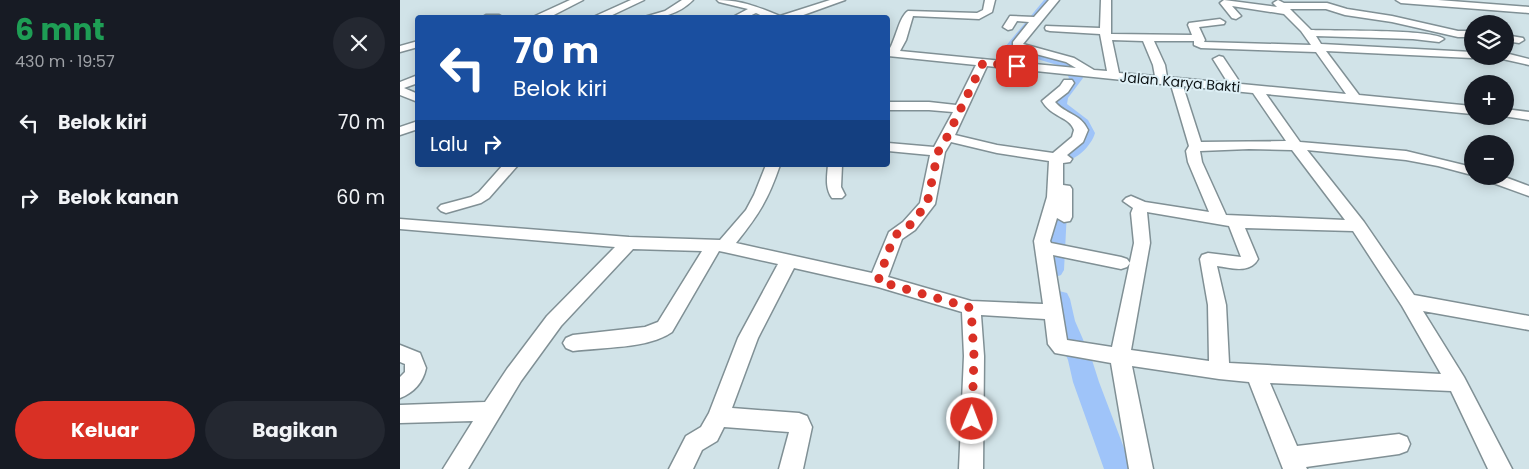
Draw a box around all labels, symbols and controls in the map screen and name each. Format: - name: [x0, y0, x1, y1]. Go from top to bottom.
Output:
- text: 6 mnt: [15, 8, 105, 51]
- map controls: [1464, 15, 1514, 185]
- button: layers: [1464, 15, 1514, 65]
- button: close: [333, 17, 385, 69]
- text: 70 m: [513, 26, 599, 75]
- icon: left: [430, 35, 495, 100]
- pin: [996, 45, 1038, 87]
- text: 430 m · 19:57: [15, 50, 115, 73]
- icon: arrive: [1003, 52, 1031, 80]
- street label: Jalan Karya Bakti: [1119, 67, 1241, 97]
- text: Belok kiri: [513, 73, 607, 104]
- button: +: [1464, 75, 1514, 125]
- icon: left: [15, 109, 43, 137]
- text: Belok kiri: [58, 109, 147, 136]
- text: 70 m: [338, 109, 385, 136]
- icon: right: [478, 130, 506, 158]
- text: Lalu: [430, 131, 468, 158]
- button: −: [1464, 135, 1514, 185]
- icon: right: [15, 184, 43, 212]
- text: Belok kanan: [58, 184, 179, 211]
- text: 60 m: [336, 184, 385, 211]
- position arrow: [945, 392, 997, 444]
- button: Keluar: [15, 401, 195, 459]
- button: Bagikan: [205, 401, 385, 459]

